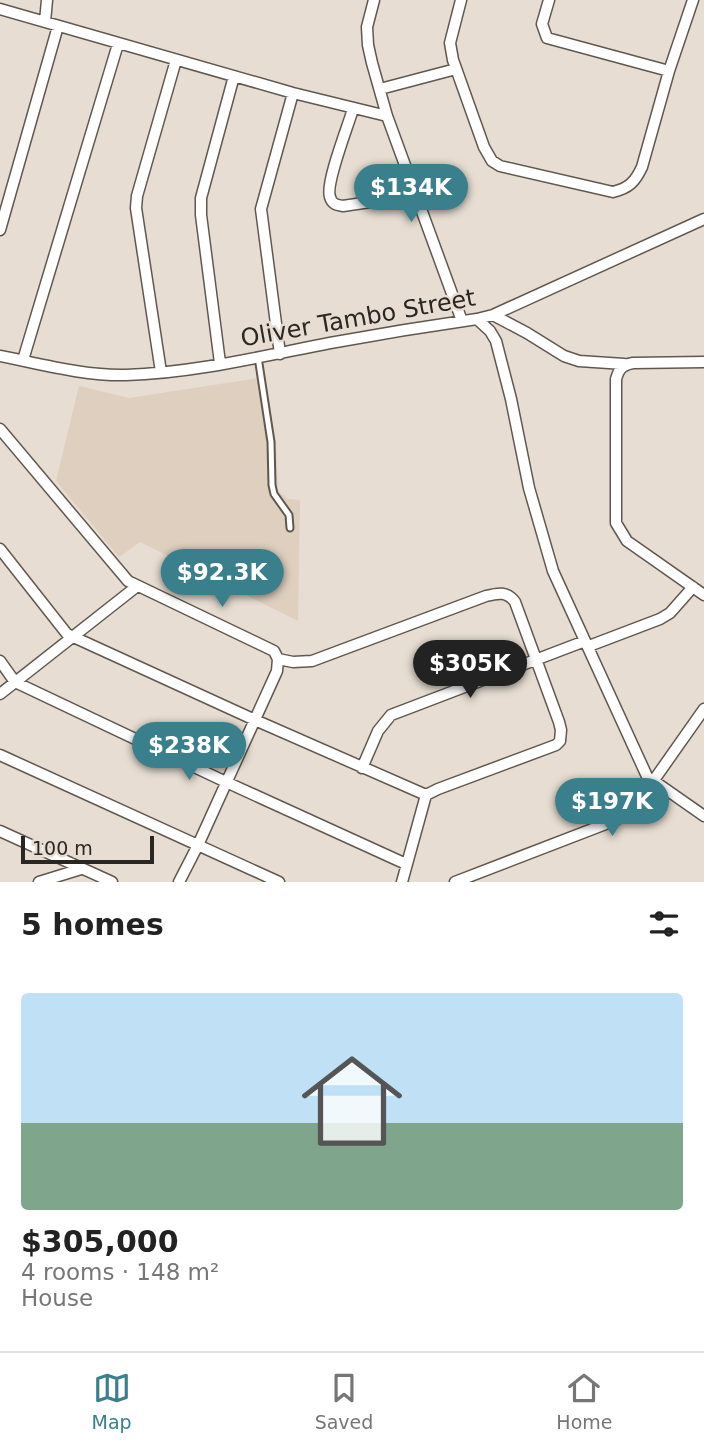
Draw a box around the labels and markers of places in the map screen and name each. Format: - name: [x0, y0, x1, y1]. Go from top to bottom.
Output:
- pin: $134K: [362, 164, 460, 224]
- pin: $92.3K: [165, 550, 279, 609]
- pin: $305K: [421, 640, 519, 700]
- pin: $238K: [140, 722, 238, 782]
- pin: $197K: [563, 778, 661, 838]

